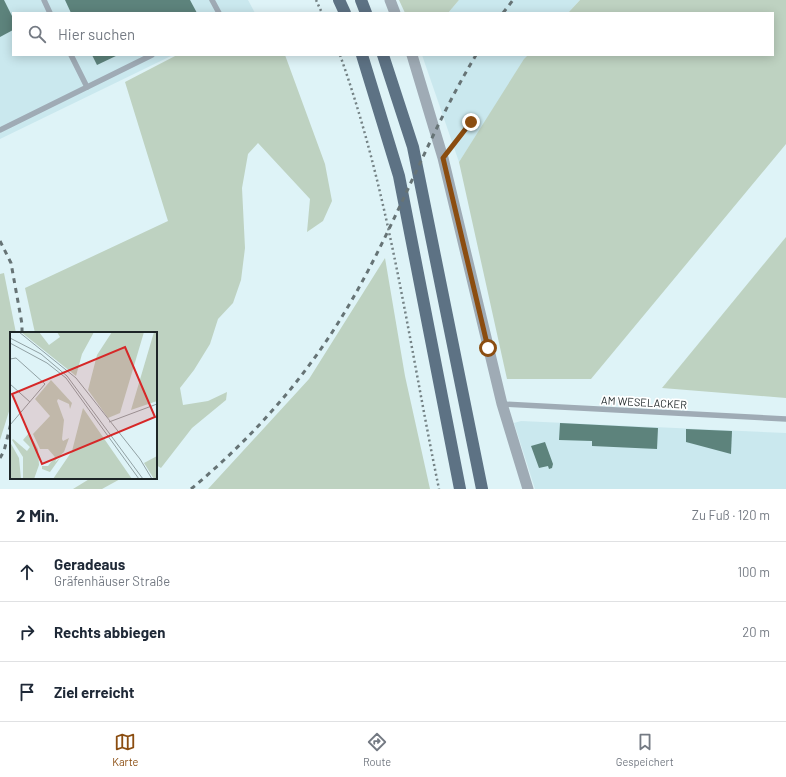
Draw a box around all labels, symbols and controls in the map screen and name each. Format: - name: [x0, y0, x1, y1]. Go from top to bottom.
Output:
- search box: [12, 12, 774, 56]
- icon: search: [26, 23, 48, 45]
- text: Hier suchen: [58, 25, 135, 43]
- route end: [462, 113, 480, 131]
- inset map: [10, 332, 157, 479]
- route start: [479, 339, 497, 357]
- street label: AM WESELACKER: [601, 393, 688, 411]
- text: 2 Min.: [16, 505, 59, 525]
- text: Zu Fuß · 120 m: [692, 507, 770, 523]
- text: Geradeaus: [54, 555, 125, 573]
- icon: ahead: [16, 561, 38, 583]
- text: 100 m: [737, 564, 770, 580]
- text: Gräfenhäuser Straße: [54, 573, 170, 589]
- icon: right: [16, 621, 38, 643]
- text: Rechts abbiegen: [54, 623, 165, 641]
- text: 20 m: [742, 624, 770, 640]
- icon: arrive: [16, 681, 38, 703]
- text: Ziel erreicht: [54, 683, 135, 701]
- tab: Karte: [112, 731, 138, 768]
- tab: Route: [363, 731, 391, 768]
- tab: Gespeichert: [616, 731, 674, 768]

